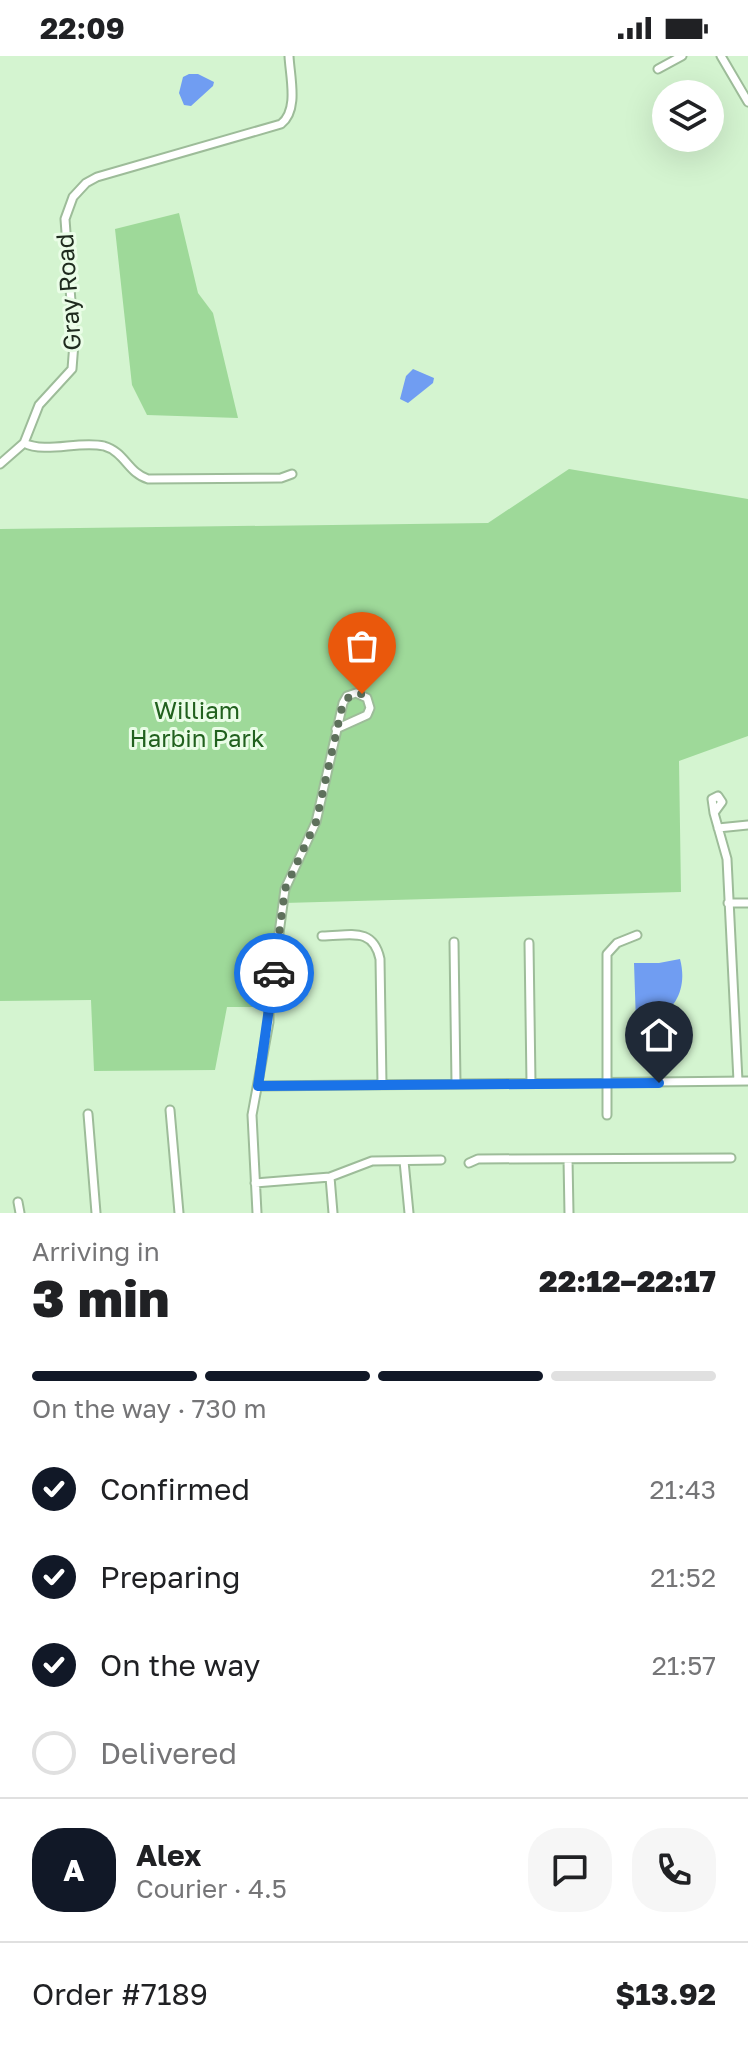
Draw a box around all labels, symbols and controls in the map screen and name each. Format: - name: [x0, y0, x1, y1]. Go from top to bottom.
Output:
- text: 22:09: [40, 10, 125, 46]
- map controls: [652, 80, 724, 152]
- button: layers: [652, 80, 724, 152]
- street label: Gray Road: [49, 233, 86, 352]
- pin: [328, 612, 396, 694]
- icon: bag: [340, 624, 384, 668]
- park label: William Harbin Park: [129, 695, 265, 752]
- courier: [234, 933, 314, 1013]
- icon: car: [252, 951, 296, 995]
- pin: [625, 1001, 693, 1083]
- icon: home: [637, 1013, 681, 1057]
- text: Arriving in: [32, 1236, 160, 1267]
- text: 22:12–22:17: [539, 1263, 716, 1299]
- text: 3 min: [32, 1266, 169, 1328]
- text: On the way · 730 m: [32, 1393, 266, 1424]
- icon: check: [32, 1467, 76, 1511]
- text: Confirmed: [100, 1471, 250, 1507]
- text: 21:43: [649, 1474, 716, 1505]
- icon: check: [32, 1555, 76, 1599]
- text: Preparing: [100, 1559, 241, 1595]
- text: 21:52: [650, 1562, 716, 1593]
- icon: check: [32, 1643, 76, 1687]
- text: On the way: [100, 1647, 260, 1683]
- text: 21:57: [652, 1650, 716, 1681]
- text: Delivered: [100, 1735, 237, 1771]
- button: chat: [528, 1828, 612, 1912]
- button: phone: [632, 1828, 716, 1912]
- text: Alex: [136, 1837, 201, 1873]
- text: A: [63, 1852, 85, 1888]
- text: Courier · 4.5: [136, 1873, 287, 1904]
- text: Order #7189: [32, 1976, 208, 2012]
- text: $13.92: [615, 1976, 716, 2012]

